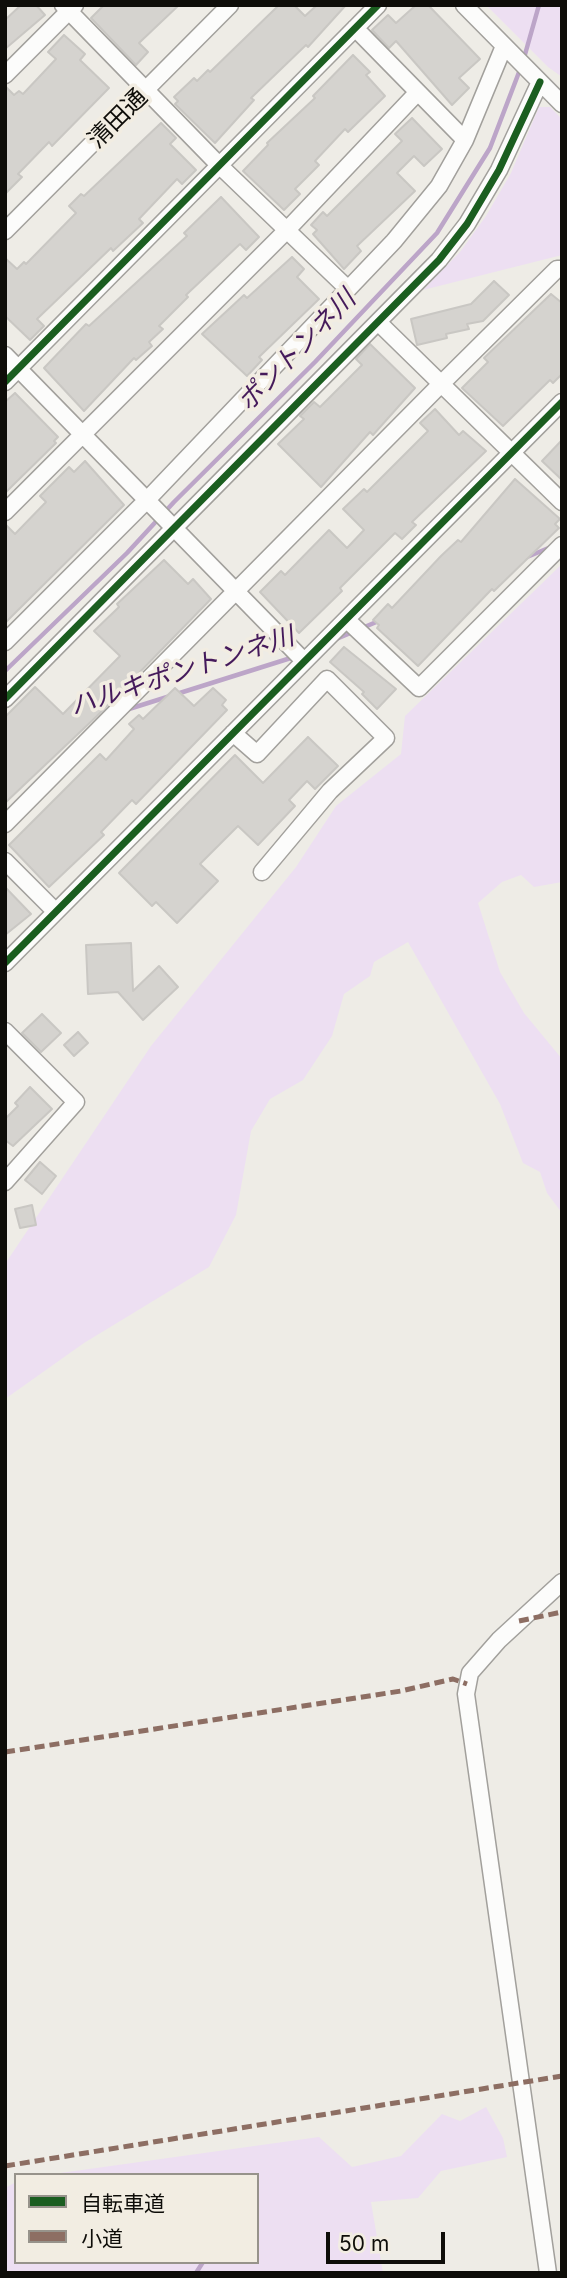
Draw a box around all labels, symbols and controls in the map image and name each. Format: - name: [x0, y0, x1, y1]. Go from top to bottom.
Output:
- street label: 清田通: [82, 83, 154, 155]
- water label: ポントンネ川: [232, 284, 362, 418]
- water label: ハルキポントンネ川: [66, 621, 298, 723]
- legend: [14, 2173, 259, 2264]
- text: 自転車道: [81, 2191, 165, 2216]
- scale bar: [329, 2218, 448, 2262]
- text: 小道: [81, 2226, 123, 2251]
- text: 50 m: [339, 2231, 389, 2256]

